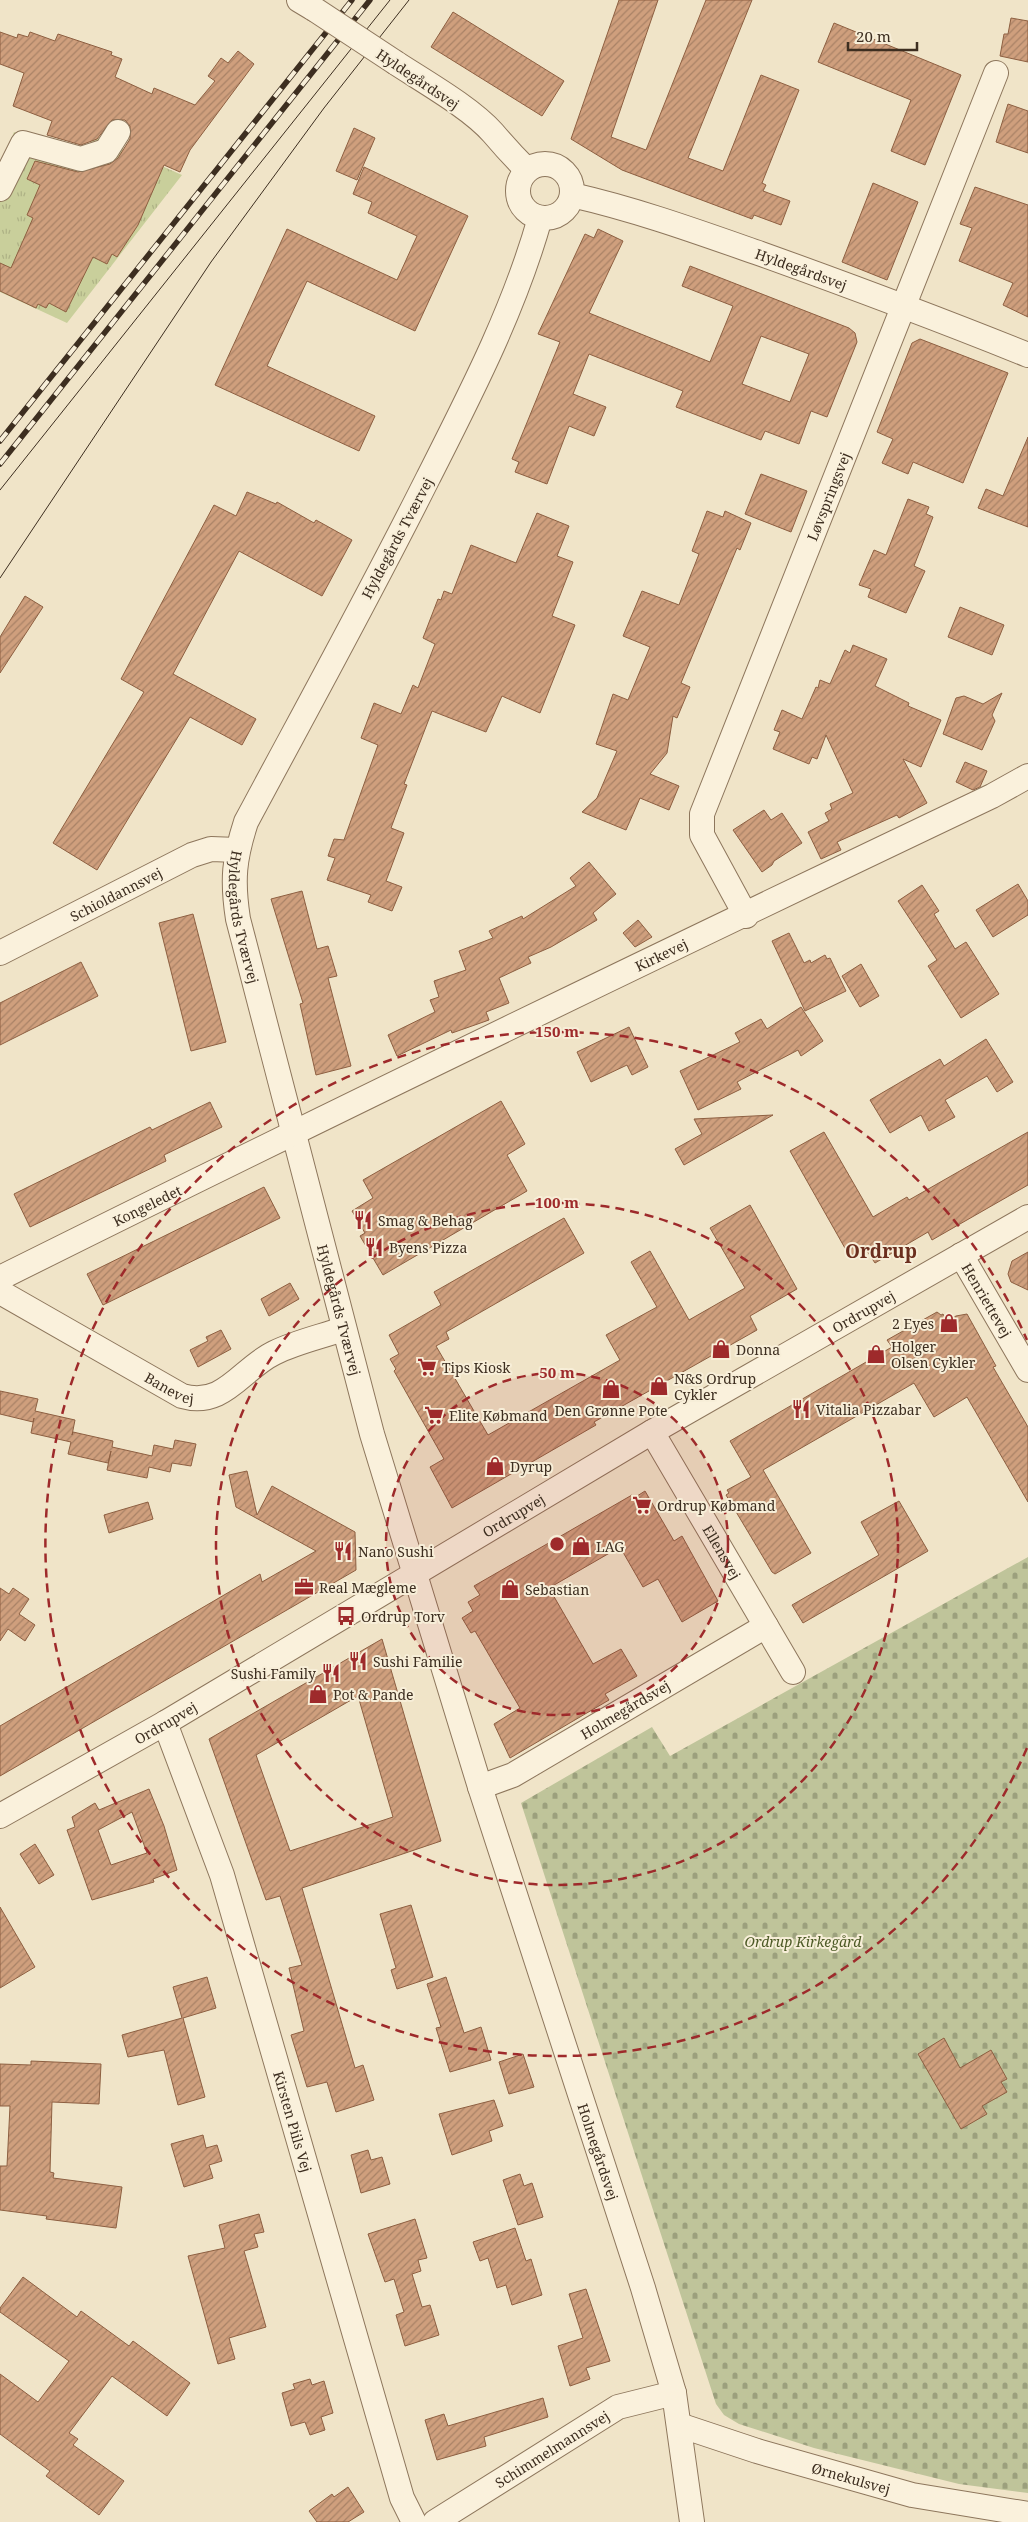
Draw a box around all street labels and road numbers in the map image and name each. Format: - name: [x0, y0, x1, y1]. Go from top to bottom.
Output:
- street label: Hyldegårdsvej: [373, 44, 463, 114]
- street label: Hyldegårdsvej: [753, 243, 850, 294]
- street label: Løvspringsvej: [802, 449, 854, 543]
- street label: Hyldegårds Tværvej: [357, 474, 437, 602]
- street label: Hyldegårds Tværvej: [225, 849, 264, 986]
- street label: Schioldannsvej: [66, 862, 165, 925]
- street label: Kirkevej: [632, 934, 690, 975]
- street label: Kongeledet: [109, 1180, 185, 1230]
- street label: Hyldegårds Tværvej: [313, 1242, 366, 1377]
- street label: Henriettevej: [958, 1259, 1016, 1341]
- street label: Ordrupvej: [828, 1286, 898, 1337]
- street label: Banevej: [141, 1367, 195, 1408]
- street label: Ordrupvej: [478, 1489, 548, 1541]
- street label: Ellensvej: [699, 1521, 746, 1583]
- street label: Holmegårdsvej: [577, 1675, 673, 1743]
- street label: Ordrupvej: [131, 1697, 200, 1748]
- street label: Kirsten Piils Vej: [270, 2069, 317, 2174]
- street label: Holmegårdsvej: [574, 2101, 623, 2203]
- street label: Schimmelmannsvej: [491, 2406, 613, 2492]
- street label: Ørnekulsvej: [809, 2457, 893, 2498]

